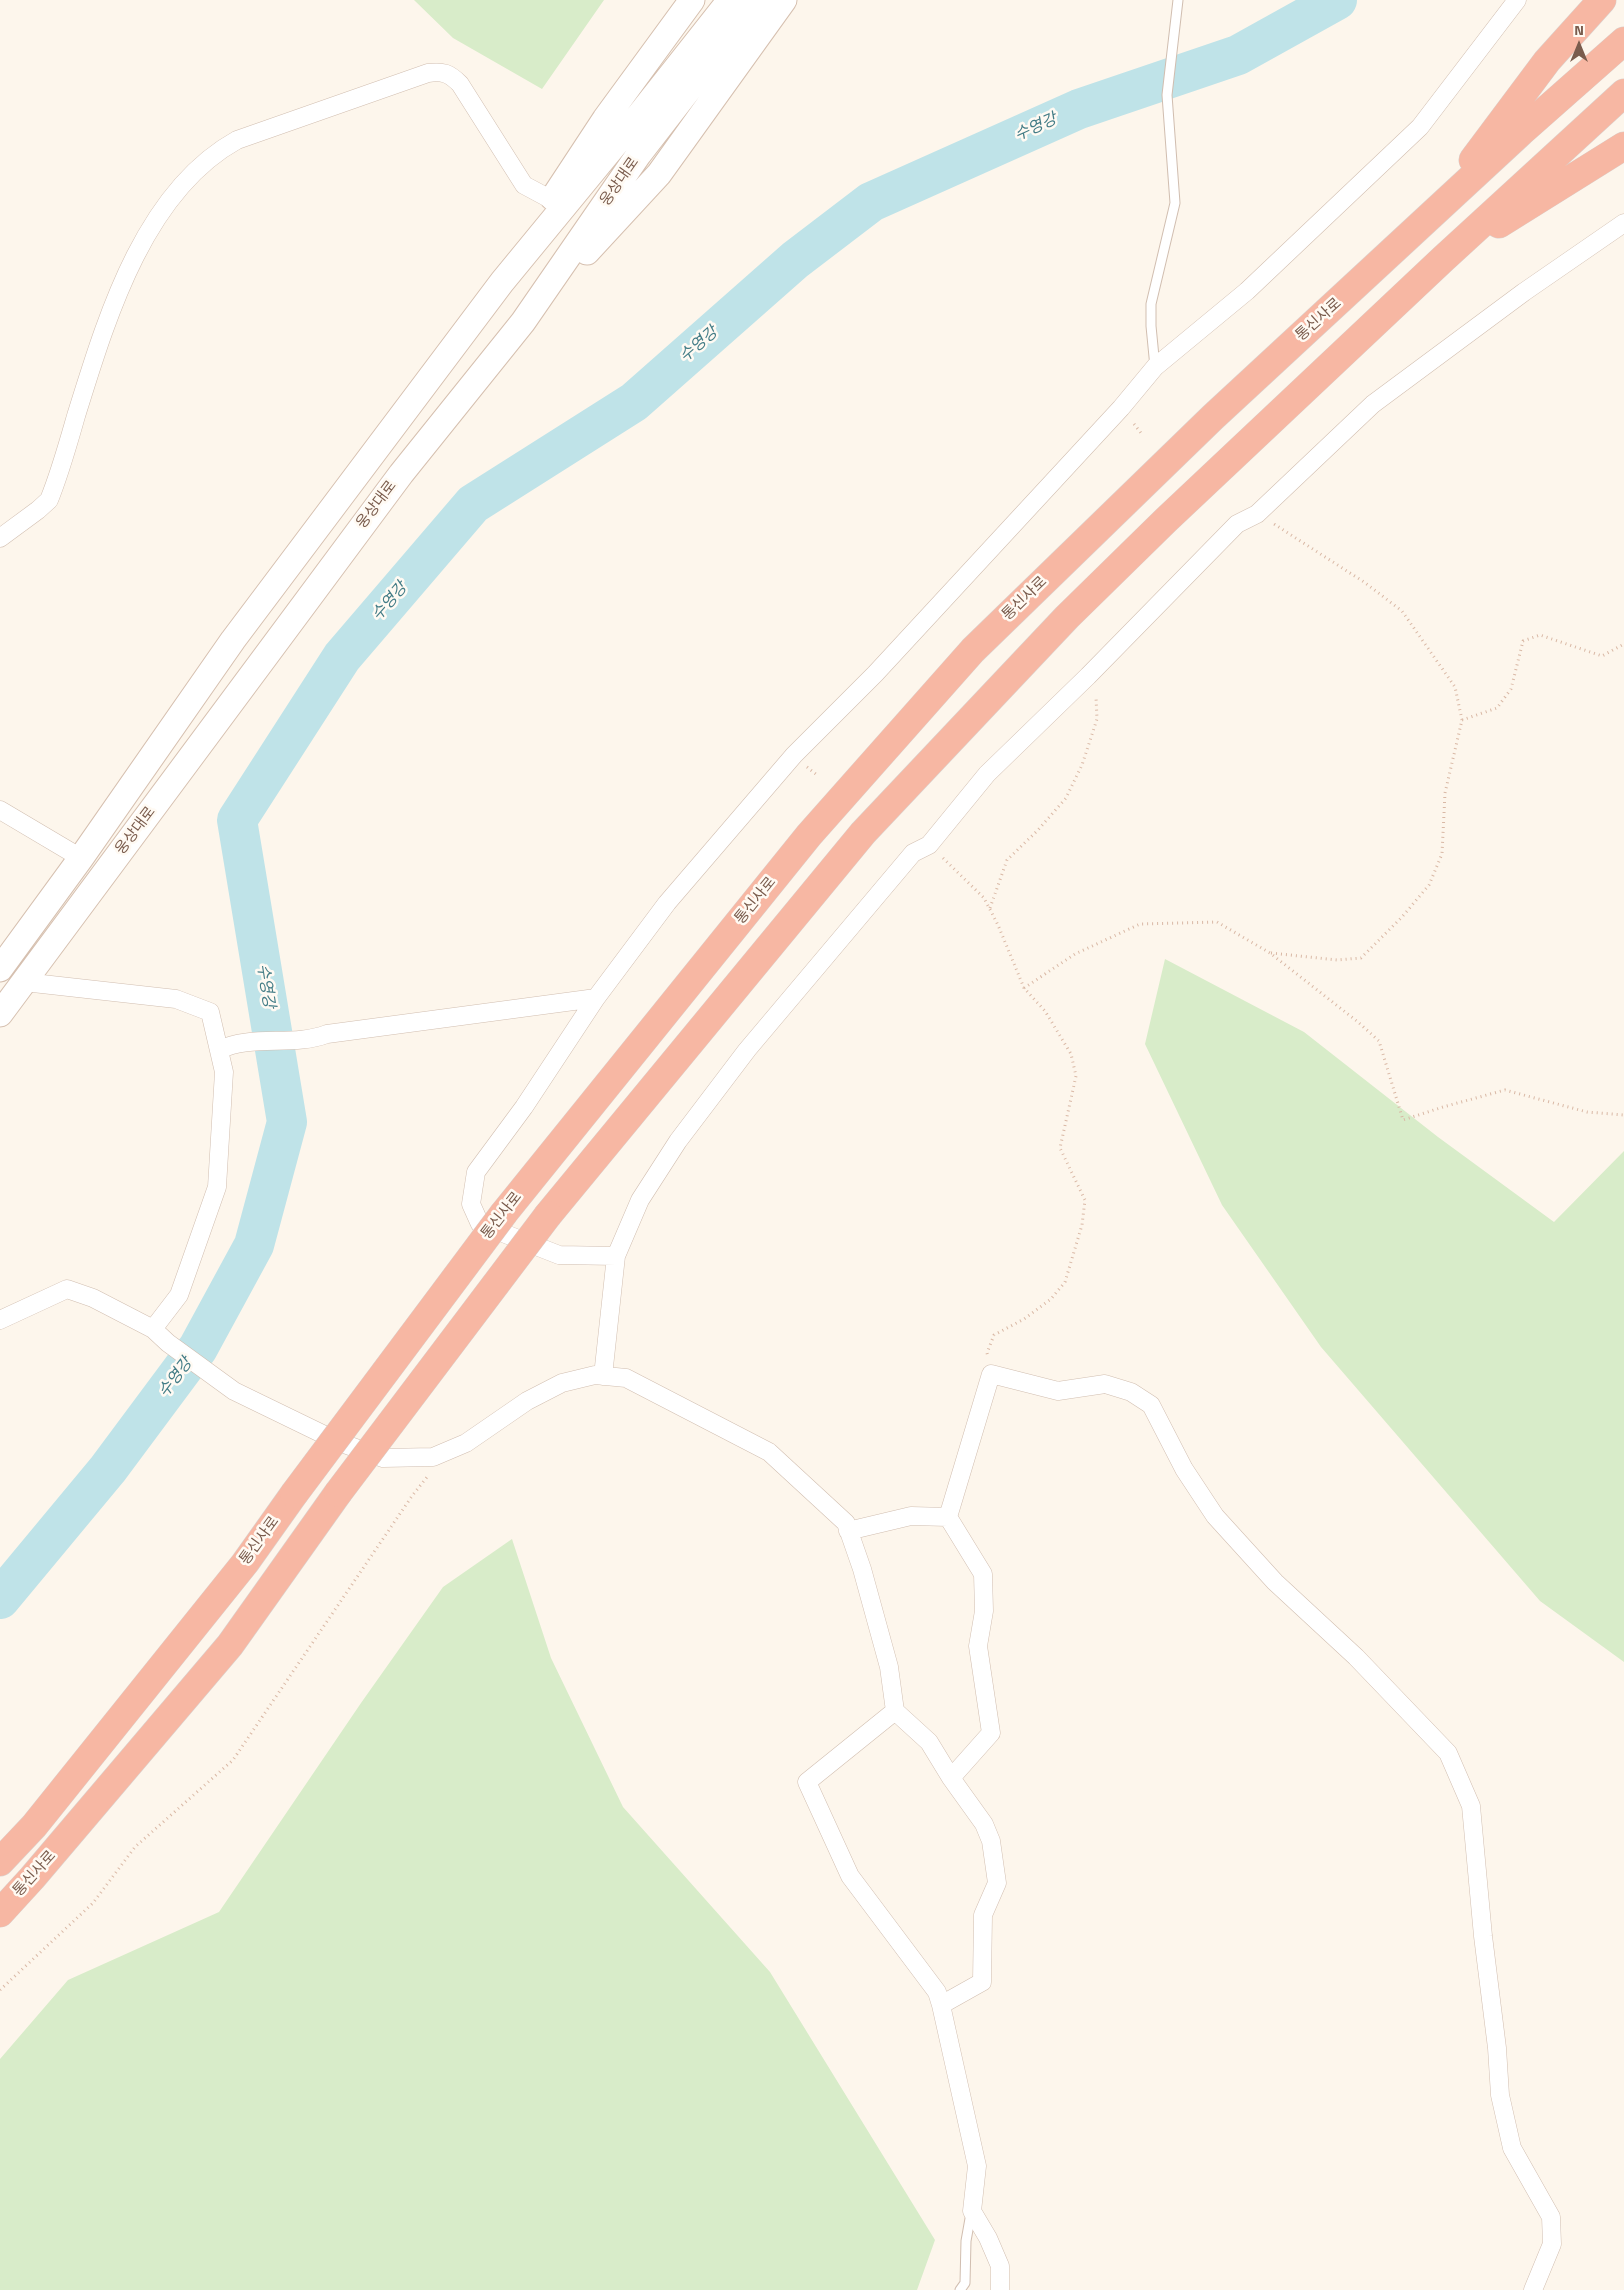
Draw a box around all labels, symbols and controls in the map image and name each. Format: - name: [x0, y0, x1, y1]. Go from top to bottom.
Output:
- text: N: [1574, 19, 1584, 40]
- north arrow: [1554, 20, 1604, 70]
- water label: 수영강: [1012, 110, 1060, 146]
- street label: 웅상대로: [597, 154, 643, 210]
- street label: 통신사로: [1292, 295, 1346, 345]
- water label: 수영강: [676, 323, 722, 367]
- street label: 웅상대로: [353, 478, 401, 532]
- street label: 통신사로: [999, 573, 1051, 625]
- water label: 수영강: [368, 579, 412, 625]
- street label: 웅상대로: [112, 804, 160, 858]
- street label: 통신사로: [732, 874, 780, 928]
- water label: 수영강: [252, 963, 278, 1009]
- street label: 통신사로: [478, 1189, 526, 1243]
- water label: 수영강: [155, 1355, 197, 1401]
- street label: 통신사로: [236, 1513, 284, 1569]
- street label: 통신사로: [10, 1847, 60, 1901]

